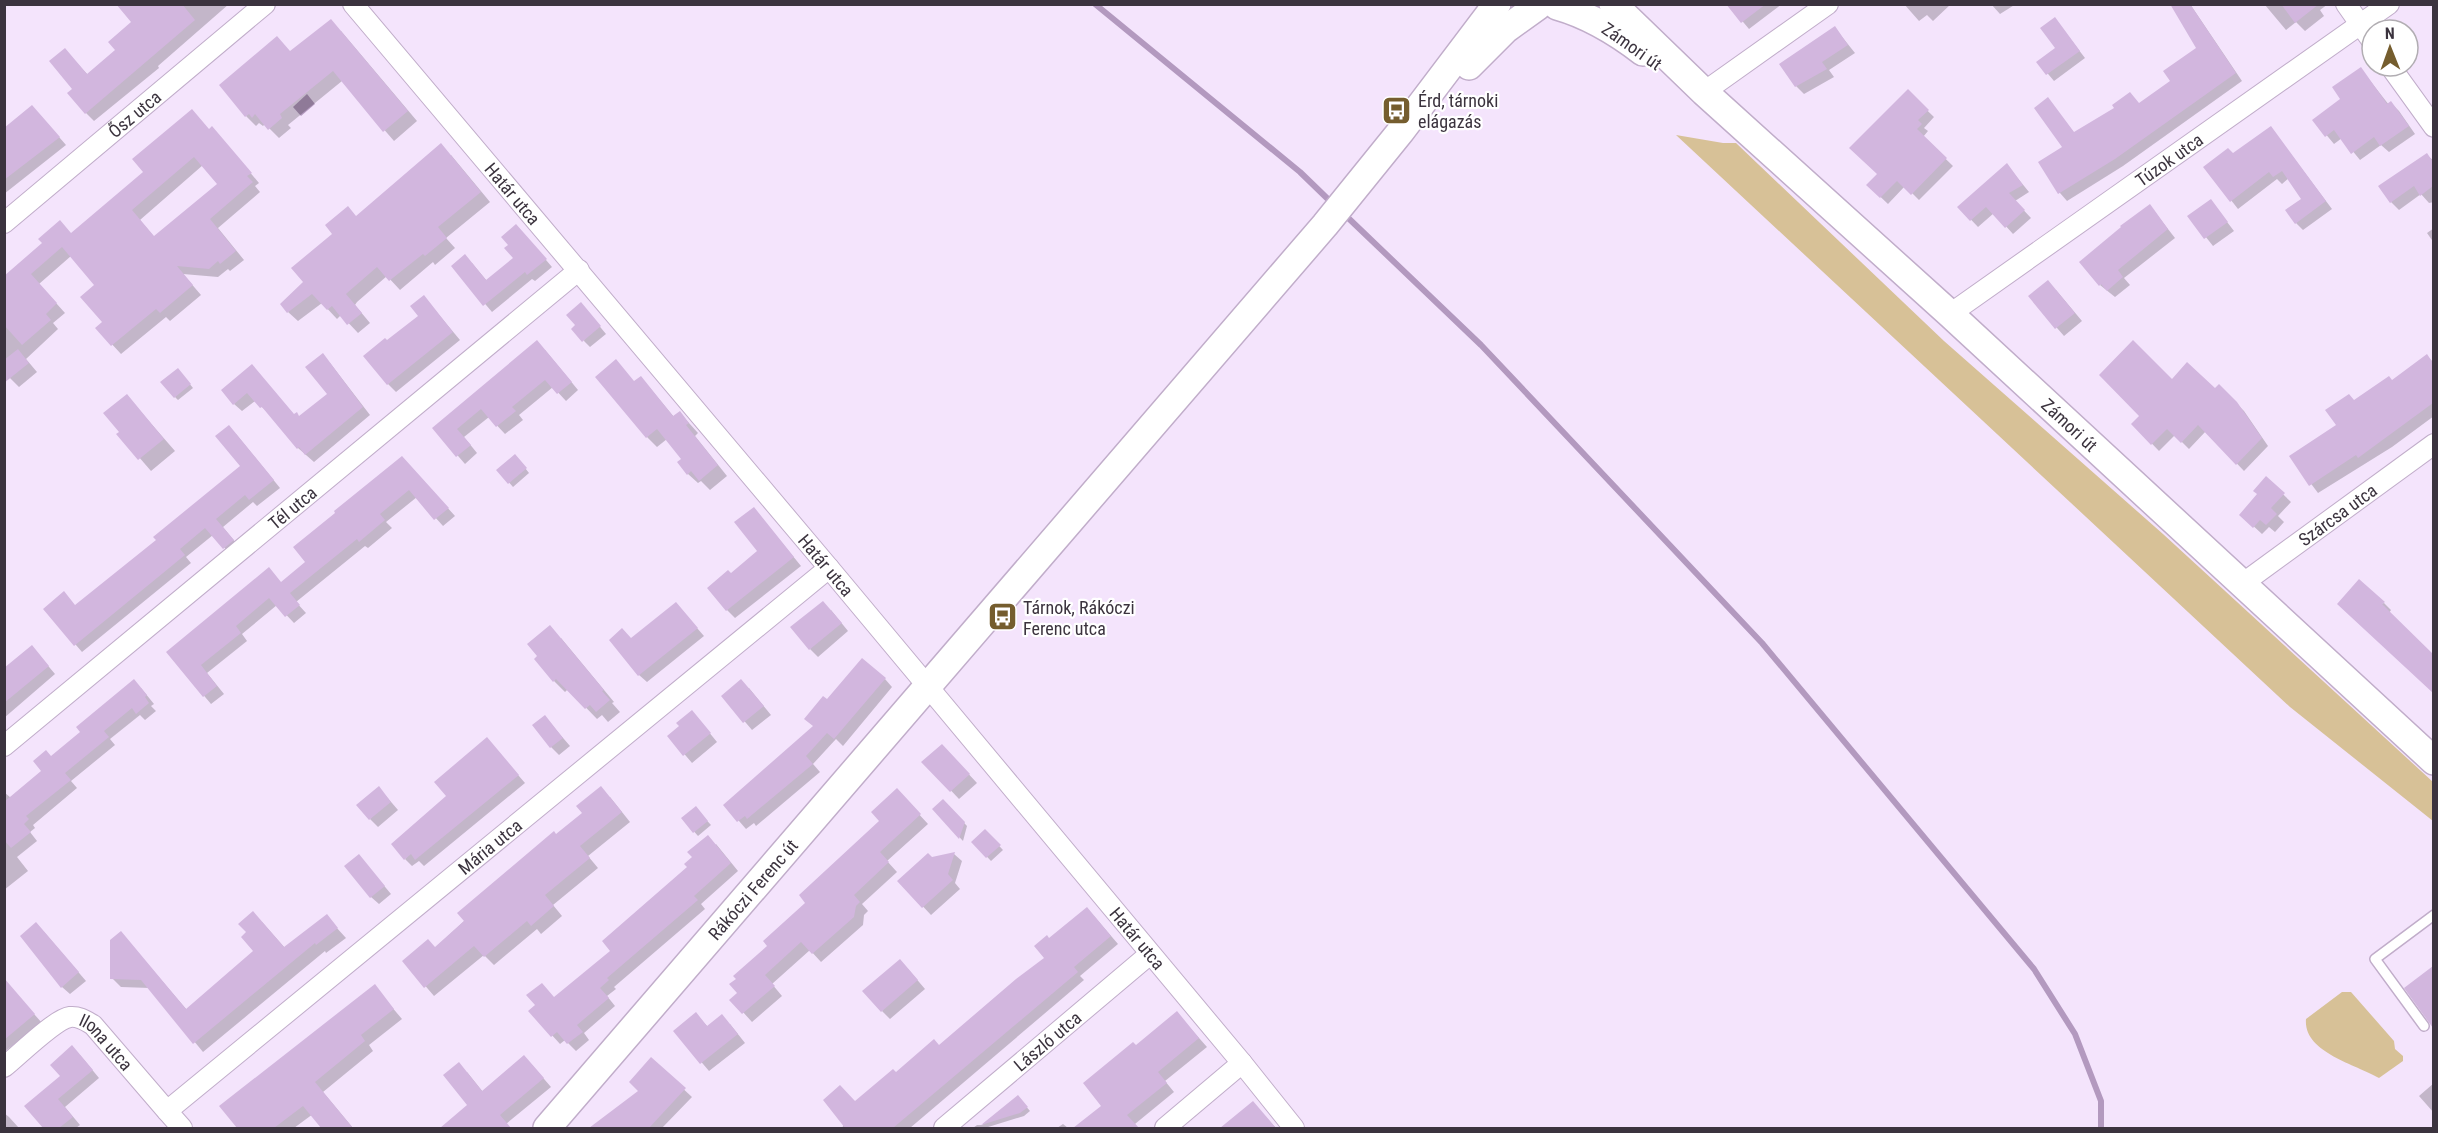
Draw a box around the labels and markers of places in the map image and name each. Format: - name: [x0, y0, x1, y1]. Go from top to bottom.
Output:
- place label: Érd, tárnoki elágazás: [1418, 90, 1498, 132]
- bus stop icon: Érd, tárnoki elágazás: [1381, 94, 1413, 126]
- place label: Tárnok, Rákóczi Ferenc utca: [1023, 597, 1135, 639]
- bus stop icon: Tárnok, Rákóczi Ferenc utca: [986, 601, 1018, 633]

